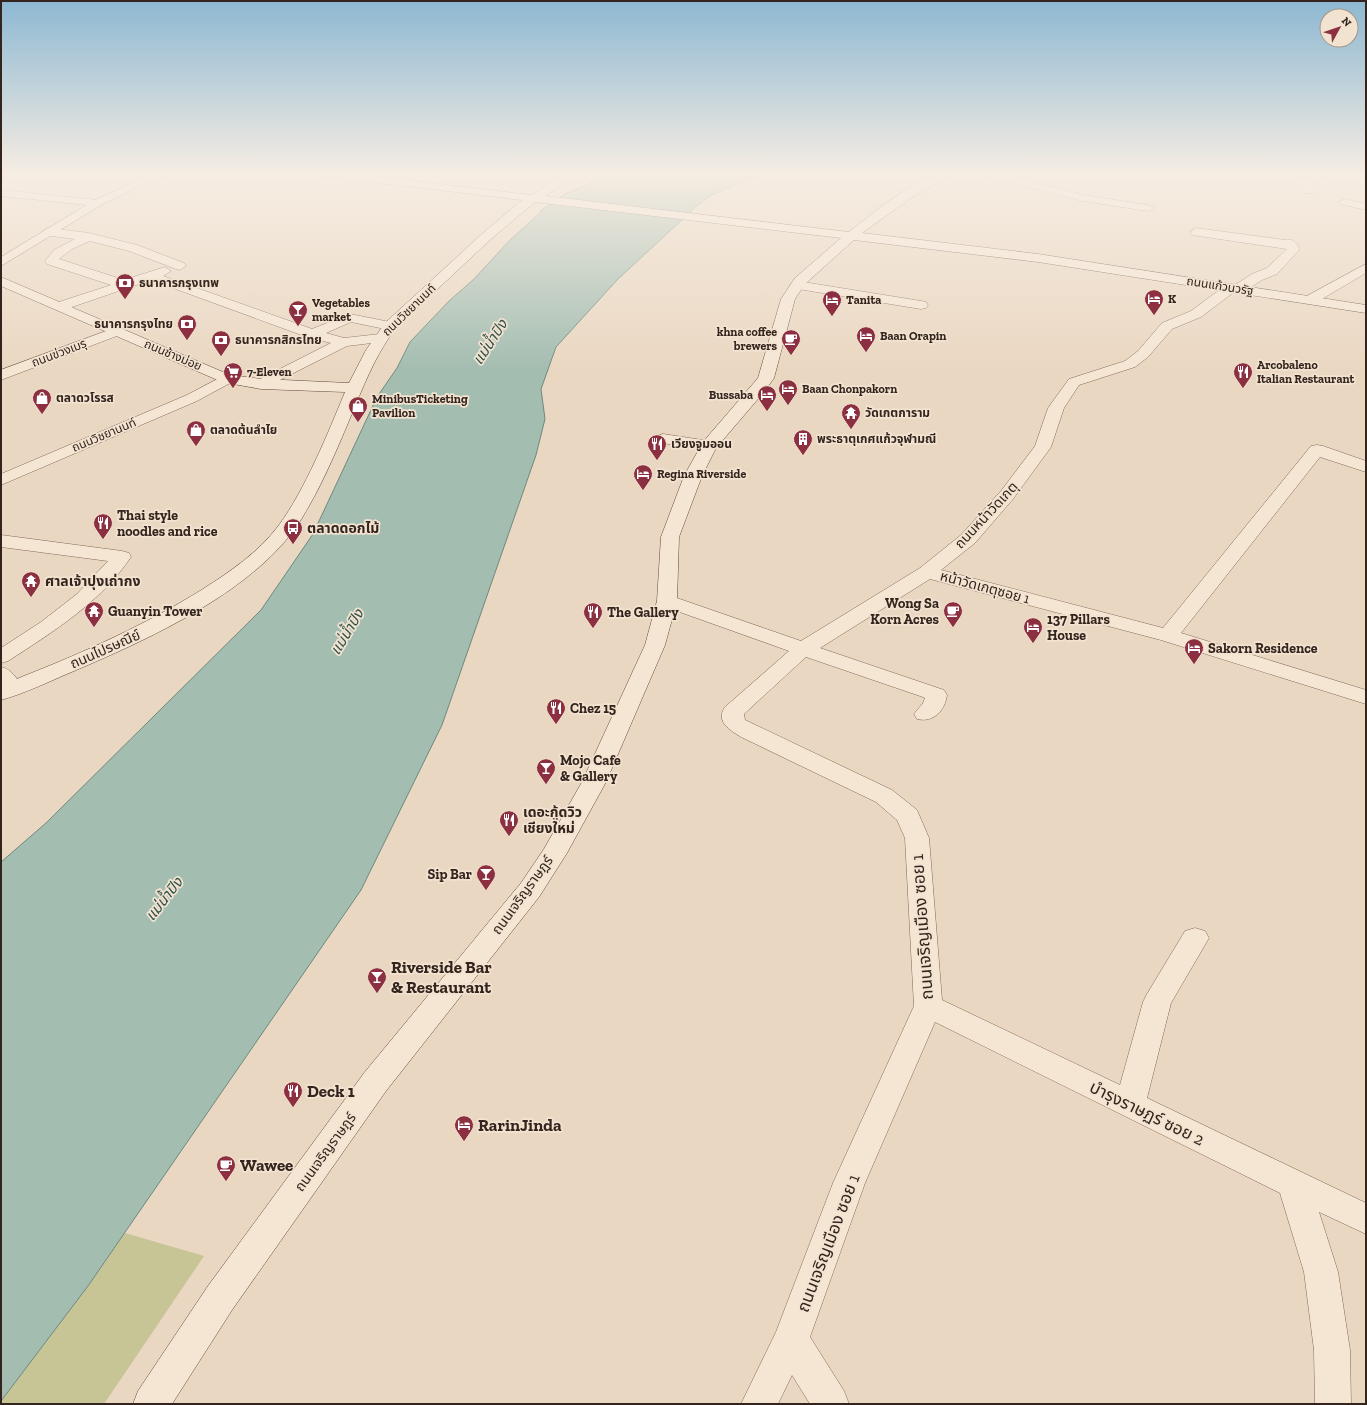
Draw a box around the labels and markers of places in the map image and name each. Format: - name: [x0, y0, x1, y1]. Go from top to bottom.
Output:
- bank icon: ธนาคารกรุงเทพ: [114, 272, 136, 300]
- place label: ธนาคารกรุงเทพ: [139, 276, 219, 290]
- hotel icon: K: [1143, 288, 1165, 316]
- hotel icon: Tanita: [821, 289, 843, 317]
- place label: K: [1168, 292, 1176, 306]
- place label: Tanita: [846, 293, 881, 307]
- place label: Vegetables market: [312, 296, 370, 324]
- bar icon: Vegetables market: [287, 299, 309, 327]
- bank icon: ธนาคารกรุงไทย: [176, 313, 198, 341]
- place label: ธนาคารกรุงไทย: [94, 317, 173, 331]
- place label: khna coffee brewers: [717, 325, 777, 353]
- hotel icon: Baan Orapin: [855, 325, 877, 353]
- cafe icon: khna coffee brewers: [780, 328, 802, 356]
- bank icon: ธนาคารกสิกรไทย: [210, 329, 232, 357]
- place label: Baan Orapin: [880, 329, 946, 343]
- place label: ธนาคารกสิกรไทย: [235, 333, 322, 347]
- place label: Arcobaleno Italian Restaurant: [1257, 358, 1355, 386]
- supermarket icon: 7-Eleven: [222, 361, 244, 389]
- restaurant icon: Arcobaleno Italian Restaurant: [1232, 361, 1254, 389]
- place label: 7-Eleven: [247, 365, 292, 379]
- hotel icon: Baan Chonpakorn: [777, 378, 799, 406]
- place label: Baan Chonpakorn: [802, 382, 897, 396]
- hotel icon: Bussaba: [756, 384, 778, 412]
- shop icon: ตลาดวโรรส: [31, 387, 53, 415]
- place label: Bussaba: [709, 388, 753, 402]
- place label: ตลาดวโรรส: [56, 391, 114, 405]
- place label: MinibusTicketing Pavilion: [372, 392, 468, 420]
- shop icon: MinibusTicketing Pavilion: [347, 395, 369, 423]
- temple icon: วัดเกตการาม: [840, 402, 862, 430]
- place label: วัดเกตการาม: [865, 406, 930, 420]
- shop icon: ตลาดต้นลำไย: [185, 419, 207, 447]
- place label: ตลาดต้นลำไย: [210, 423, 277, 437]
- building icon: พระธาตุเกศแก้วจุฬามณี: [792, 428, 814, 456]
- place label: พระธาตุเกศแก้วจุฬามณี: [817, 432, 936, 446]
- restaurant icon: เวียงจูมออน: [646, 433, 668, 461]
- place label: เวียงจูมออน: [671, 437, 732, 452]
- hotel icon: Regina Riverside: [632, 463, 654, 491]
- place label: Regina Riverside: [657, 467, 746, 481]
- place label: Thai style noodles and rice: [117, 507, 218, 540]
- restaurant icon: Thai style noodles and rice: [92, 512, 114, 540]
- bus stop icon: ตลาดดอกไม้: [282, 517, 304, 545]
- place label: ตลาดดอกไม้: [307, 520, 380, 537]
- temple icon: ศาลเจ้าปุงเถ่ากง: [20, 570, 42, 598]
- place label: ศาลเจ้าปุงเถ่ากง: [45, 573, 140, 590]
- place label: Wong Sa Korn Acres: [870, 595, 940, 628]
- temple icon: Guanyin Tower: [83, 600, 105, 628]
- cafe icon: Wong Sa Korn Acres: [942, 600, 964, 628]
- restaurant icon: The Gallery: [582, 601, 604, 629]
- place label: Guanyin Tower: [108, 603, 202, 620]
- place label: The Gallery: [607, 604, 679, 621]
- place label: 137 Pillars House: [1047, 611, 1110, 644]
- hotel icon: 137 Pillars House: [1022, 616, 1044, 644]
- hotel icon: Sakorn Residence: [1183, 637, 1205, 665]
- place label: Sakorn Residence: [1208, 640, 1318, 657]
- restaurant icon: Chez 15: [545, 697, 567, 725]
- place label: Chez 15: [570, 700, 616, 717]
- place label: Mojo Cafe & Gallery: [560, 752, 621, 785]
- bar icon: Mojo Cafe & Gallery: [535, 757, 557, 785]
- place label: เดอะกู้ดวิว เชียงใหม่: [523, 804, 582, 837]
- restaurant icon: เดอะกู้ดวิว เชียงใหม่: [498, 809, 520, 837]
- bar icon: Sip Bar: [475, 863, 497, 891]
- place label: Sip Bar: [427, 866, 472, 883]
- place label: Riverside Bar & Restaurant: [391, 957, 492, 997]
- bar icon: Riverside Bar & Restaurant: [366, 966, 388, 994]
- restaurant icon: Deck 1: [282, 1080, 304, 1108]
- place label: Deck 1: [307, 1081, 355, 1101]
- hotel icon: RarinJinda: [453, 1114, 475, 1142]
- place label: RarinJinda: [478, 1115, 562, 1135]
- cafe icon: Wawee: [215, 1154, 237, 1182]
- place label: Wawee: [240, 1155, 293, 1175]

